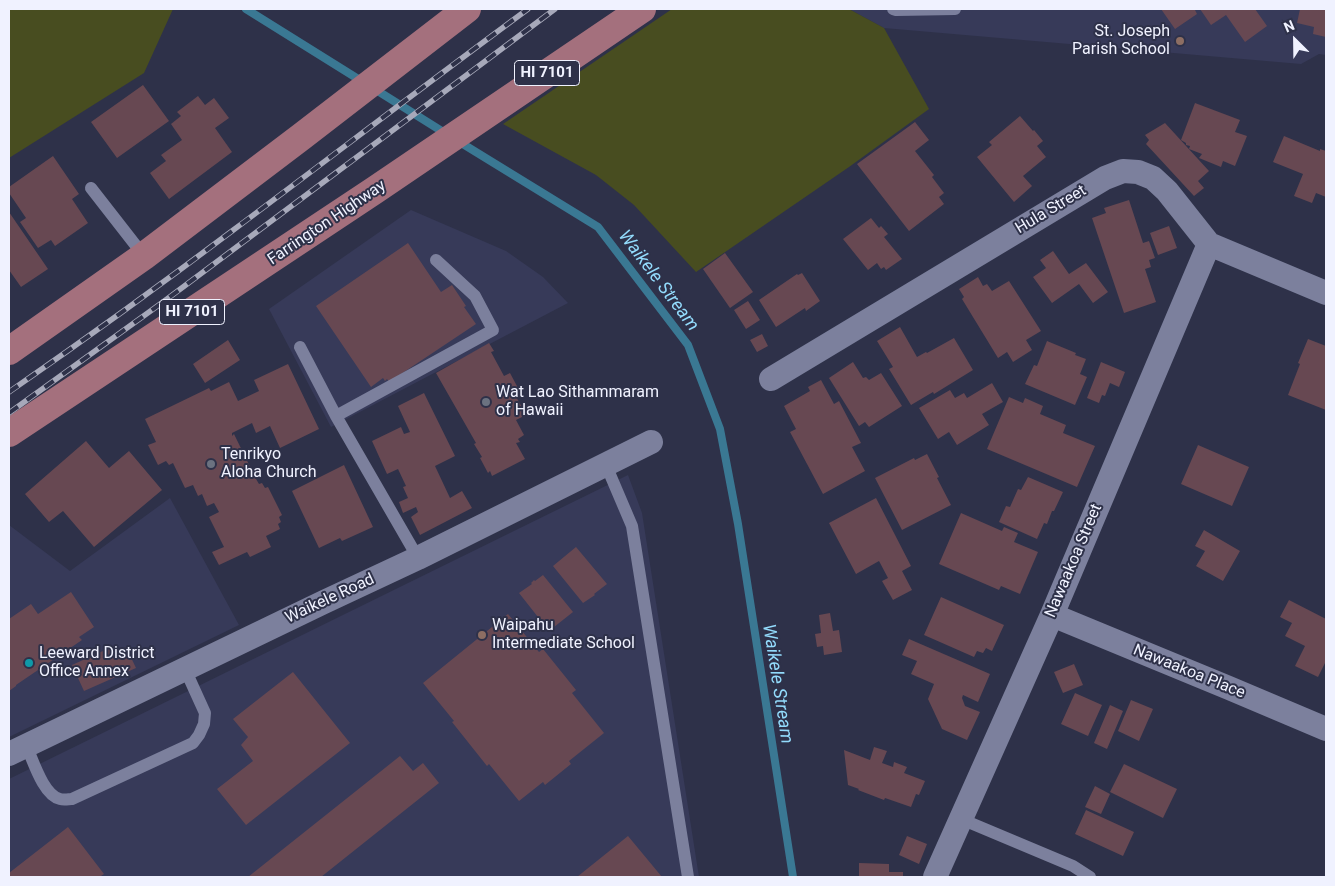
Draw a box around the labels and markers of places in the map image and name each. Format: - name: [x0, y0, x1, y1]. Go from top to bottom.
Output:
- place label: St. Joseph Parish School: [1072, 22, 1170, 60]
- marker: St. Joseph Parish School: [1174, 35, 1186, 47]
- place label: Wat Lao Sithammaram of Hawaii: [496, 383, 659, 421]
- marker: Wat Lao Sithammaram of Hawaii: [480, 396, 492, 408]
- place label: Tenrikyo Aloha Church: [221, 445, 316, 483]
- marker: Tenrikyo Aloha Church: [205, 458, 217, 470]
- place label: Waipahu Intermediate School: [492, 616, 635, 654]
- marker: Waipahu Intermediate School: [476, 629, 488, 641]
- place label: Leeward District Office Annex: [39, 644, 154, 682]
- marker: Leeward District Office Annex: [23, 657, 35, 669]

